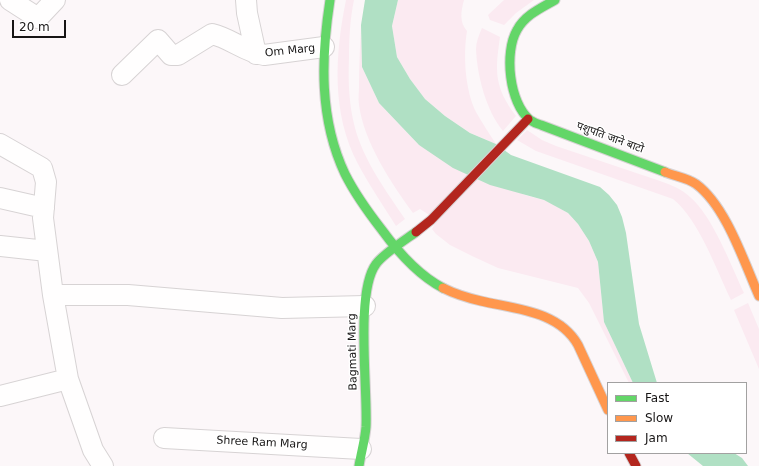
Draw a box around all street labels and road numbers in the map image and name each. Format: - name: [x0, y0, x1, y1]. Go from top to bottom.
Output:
- street label: Om Marg: [264, 42, 316, 60]
- street label: पशुपति जाने बाटो: [575, 120, 645, 156]
- street label: Bagmati Marg: [346, 313, 360, 391]
- street label: Shree Ram Marg: [216, 434, 308, 452]

